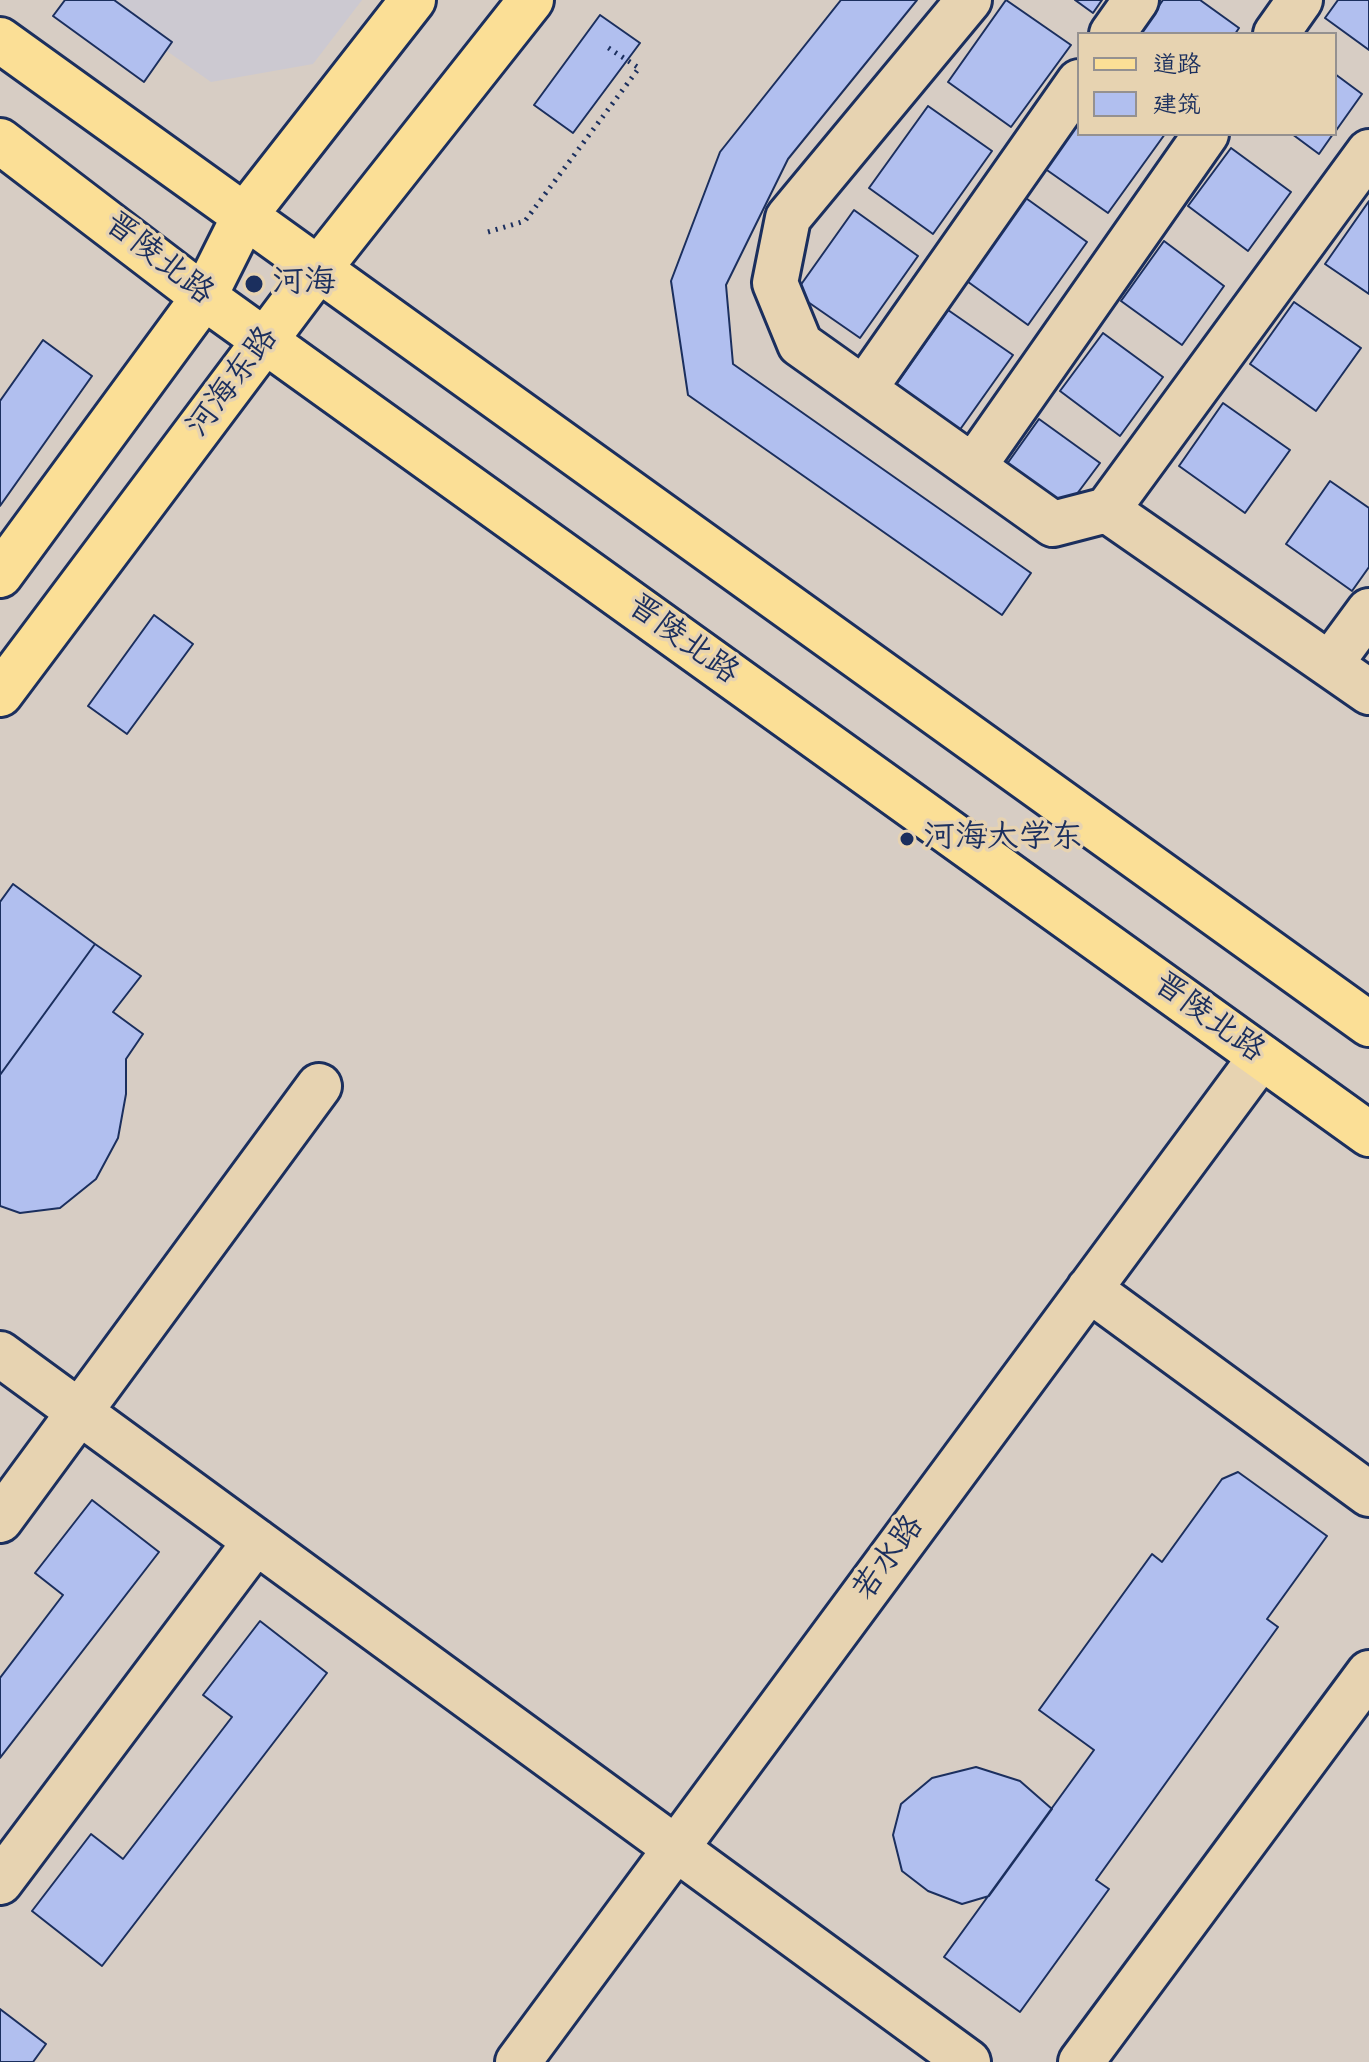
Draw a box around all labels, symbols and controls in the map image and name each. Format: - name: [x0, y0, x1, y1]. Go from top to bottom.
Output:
- legend: [1077, 32, 1337, 136]
- text: 道路: [1153, 50, 1201, 81]
- text: 建筑: [1153, 90, 1201, 121]
- street label: 晋陵北路: [96, 205, 220, 315]
- place label: 河海: [272, 265, 336, 303]
- marker: 河海: [243, 273, 265, 295]
- street label: 河海东路: [180, 320, 288, 446]
- street label: 晋陵北路: [619, 588, 745, 694]
- place label: 河海大学东: [923, 820, 1083, 858]
- marker: 河海大学东: [898, 830, 916, 848]
- street label: 晋陵北路: [1145, 966, 1271, 1072]
- street label: 若水路: [846, 1509, 934, 1609]

